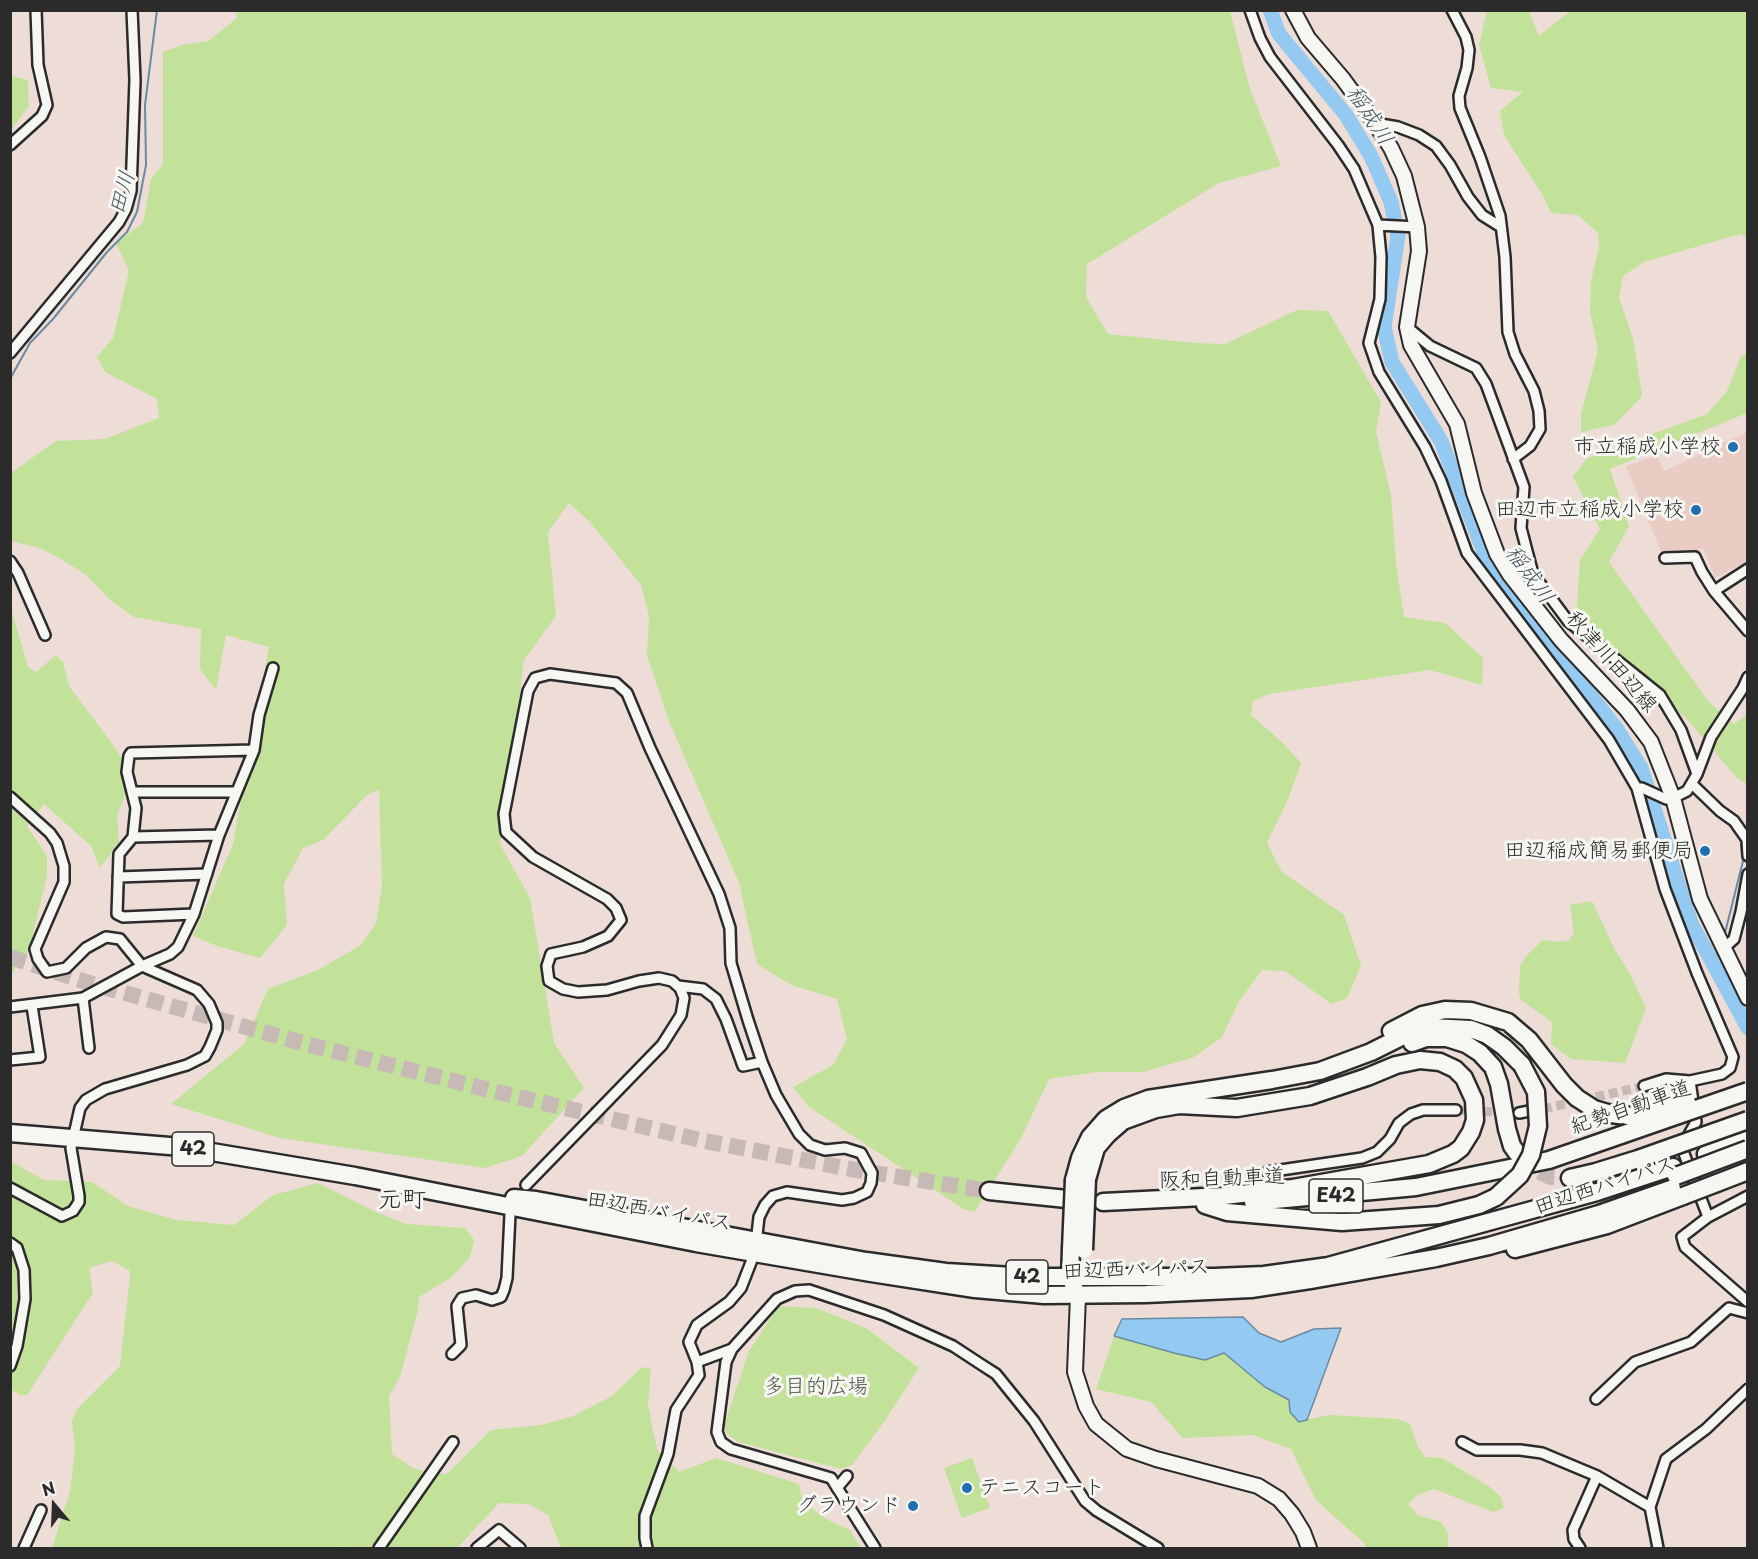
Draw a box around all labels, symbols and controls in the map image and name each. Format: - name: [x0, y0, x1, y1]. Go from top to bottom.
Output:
- water label: 稲成川: [1340, 81, 1398, 151]
- water label: 田川: [104, 168, 142, 218]
- place label: 市立稲成小学校: [1574, 434, 1721, 460]
- marker: 市立稲成小学校: [1726, 440, 1740, 454]
- place label: 田辺市立稲成小学校: [1495, 497, 1684, 523]
- marker: 田辺市立稲成小学校: [1689, 503, 1703, 517]
- water label: 稲成川: [1499, 541, 1559, 609]
- street label: 秋津川田辺線: [1560, 606, 1662, 718]
- place label: 田辺稲成簡易郵便局: [1504, 838, 1693, 864]
- marker: 田辺稲成簡易郵便局: [1698, 844, 1712, 858]
- street label: 紀勢自動車道: [1567, 1076, 1695, 1140]
- road number: 42: [172, 1132, 214, 1166]
- street label: 田辺西バイパス: [1531, 1151, 1679, 1221]
- street label: 阪和自動車道: [1159, 1164, 1285, 1194]
- road number: E42: [1309, 1179, 1363, 1213]
- district label: 元町: [378, 1186, 426, 1214]
- street label: 田辺西バイパス: [584, 1187, 734, 1237]
- street label: 田辺西バイパス: [1062, 1255, 1210, 1285]
- road number: 42: [1006, 1260, 1048, 1294]
- park label: 多目的広場: [764, 1374, 868, 1400]
- north arrow: [24, 1475, 84, 1535]
- text: N: [38, 1475, 58, 1501]
- place label: テニスコート: [979, 1475, 1105, 1501]
- marker: テニスコート: [960, 1481, 974, 1495]
- place label: グラウンド: [796, 1493, 901, 1519]
- marker: グラウンド: [906, 1499, 920, 1513]

